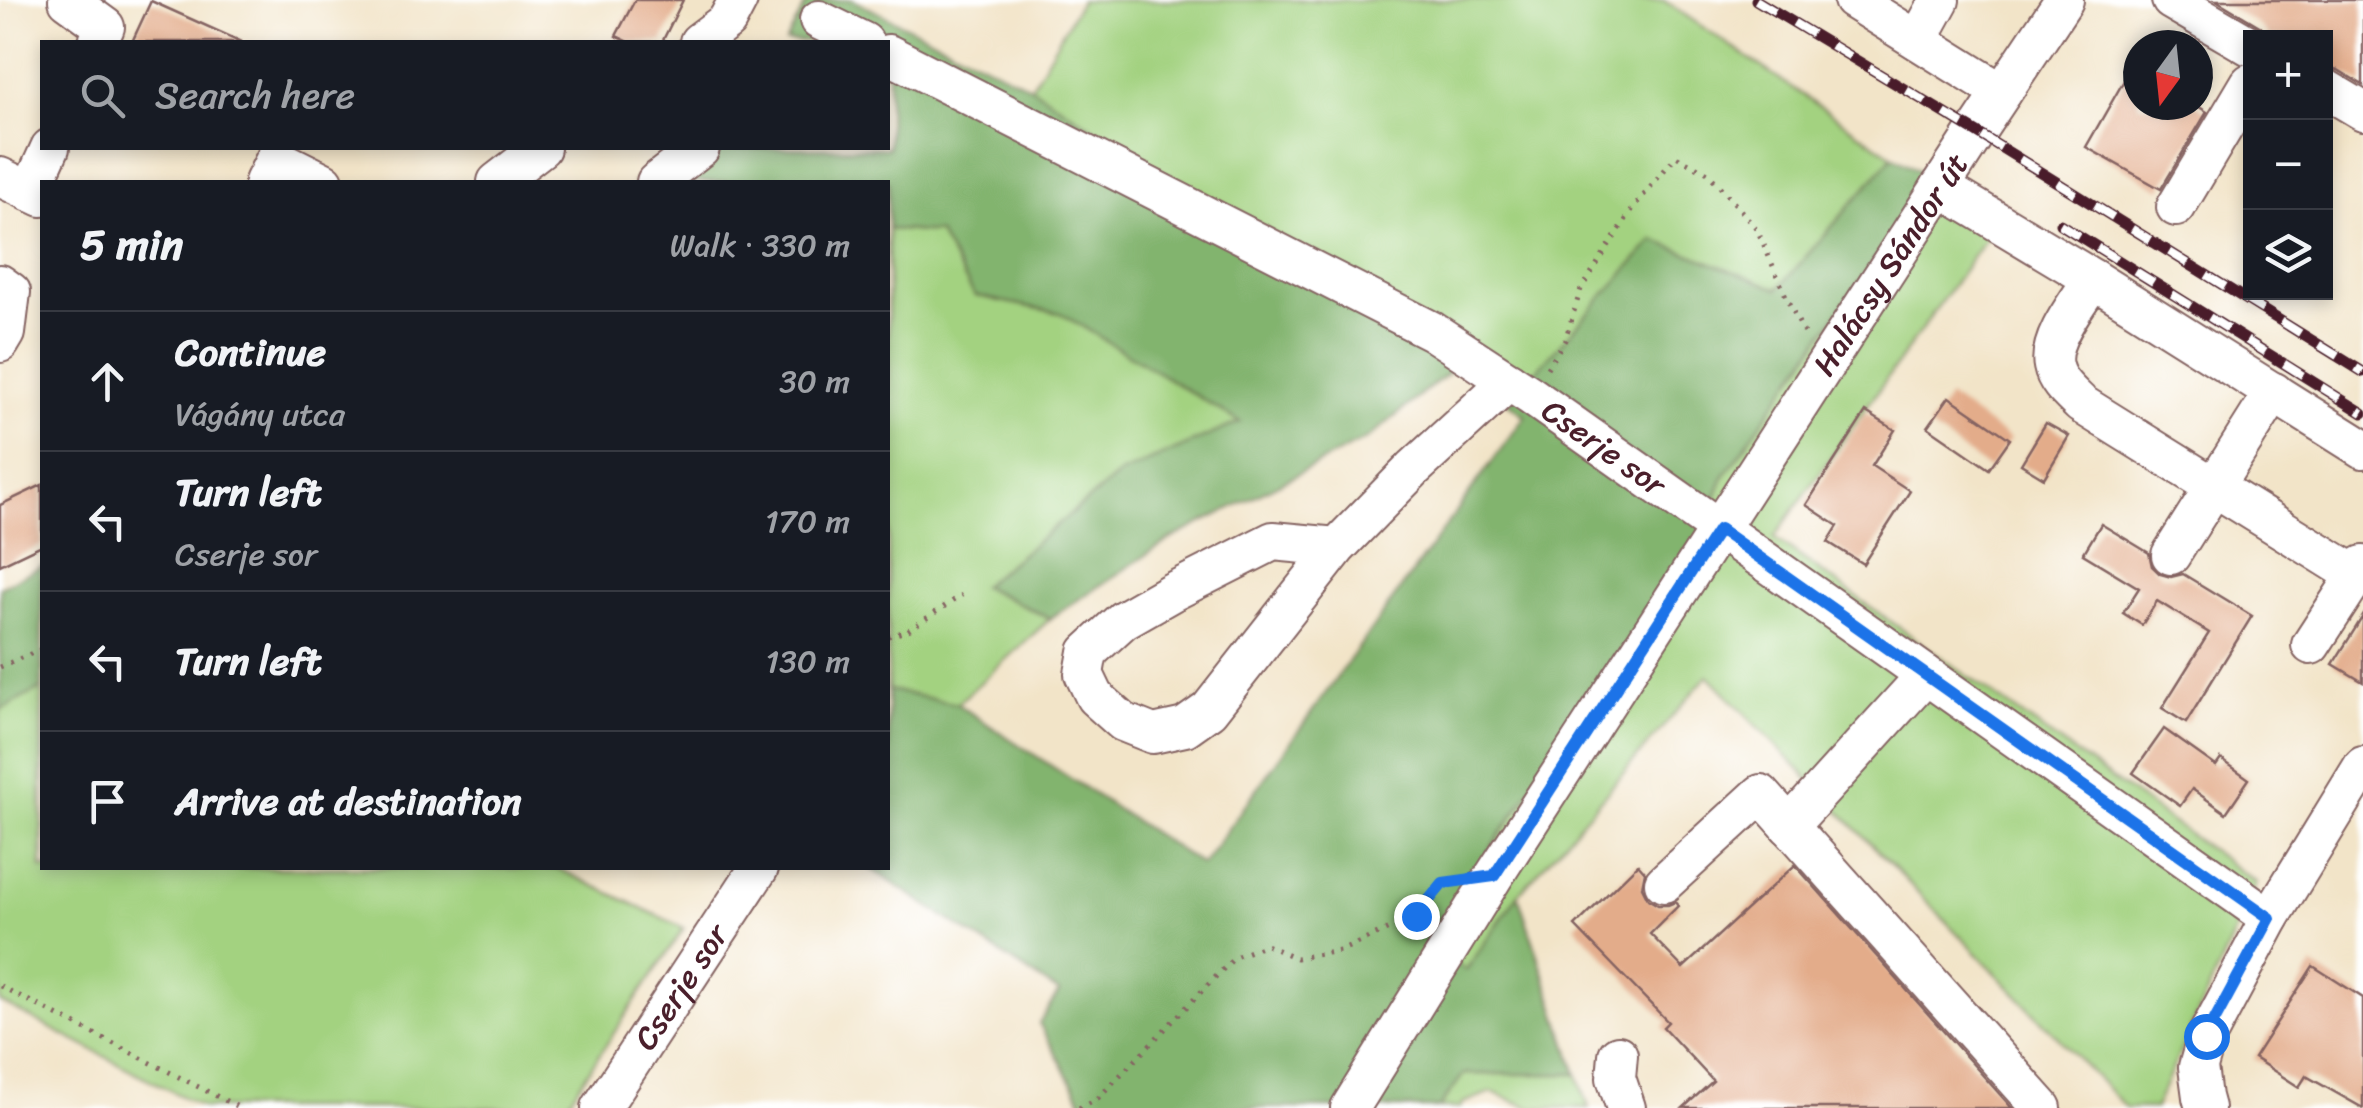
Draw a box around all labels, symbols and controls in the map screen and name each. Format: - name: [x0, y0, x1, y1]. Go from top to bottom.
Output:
- north arrow: [2123, 30, 2213, 120]
- map controls: [2243, 30, 2333, 300]
- button: +: [2243, 30, 2333, 120]
- search box: [40, 40, 890, 150]
- text: Search here: [155, 62, 355, 129]
- icon: search: [75, 68, 130, 123]
- button: −: [2243, 120, 2333, 210]
- street label: Halácsy Sándor út: [1797, 141, 1984, 388]
- text: 5 min: [80, 208, 183, 282]
- button: layers: [2243, 210, 2333, 300]
- text: Walk · 330 m: [670, 217, 850, 274]
- text: Continue: [175, 319, 326, 386]
- text: 30 m: [779, 353, 850, 410]
- icon: ahead: [80, 354, 135, 409]
- street label: Cserje sor: [1529, 383, 1680, 513]
- text: Vágány utca: [175, 386, 345, 443]
- text: Turn left: [175, 459, 321, 526]
- text: 170 m: [765, 493, 850, 550]
- icon: left: [80, 494, 135, 549]
- text: Cserje sor: [175, 526, 317, 583]
- text: Turn left: [175, 628, 321, 695]
- text: 130 m: [766, 633, 850, 690]
- icon: left: [80, 634, 135, 689]
- text: Arrive at destination: [175, 768, 522, 835]
- icon: arrive: [80, 774, 135, 829]
- route end: [1394, 894, 1440, 940]
- street label: Cserje sor: [618, 910, 745, 1062]
- route start: [2184, 1014, 2230, 1060]

